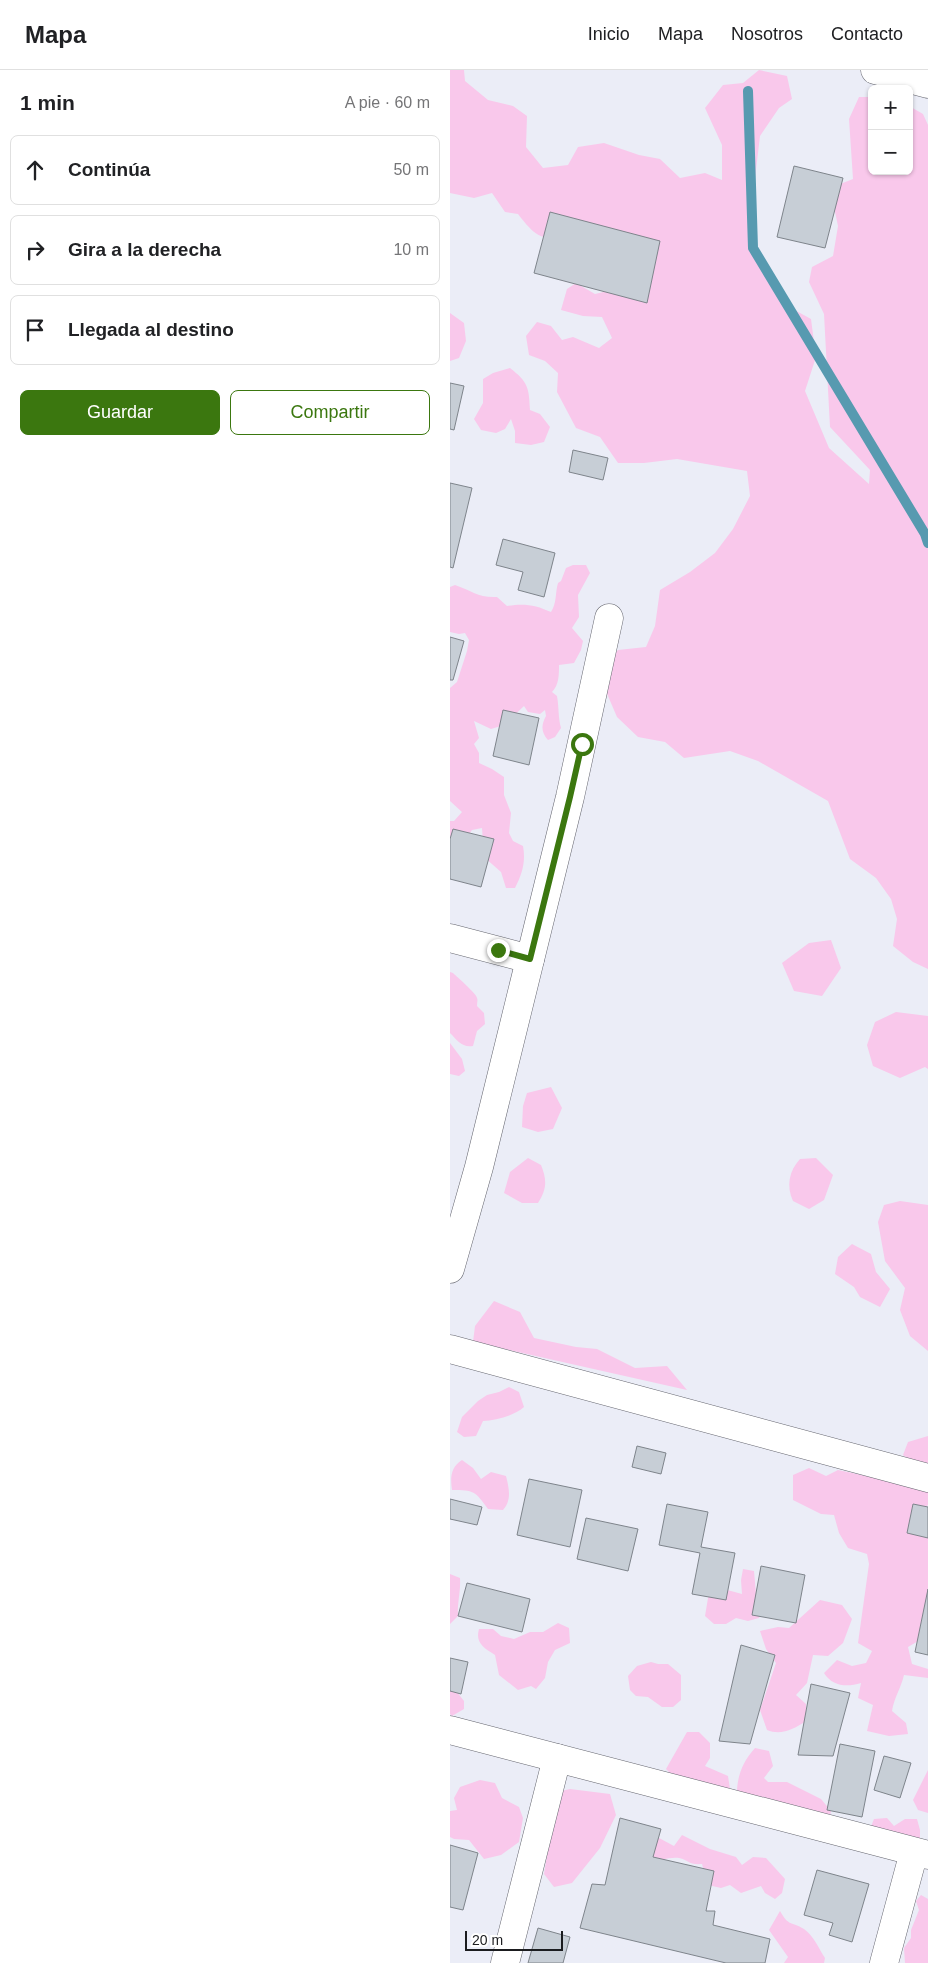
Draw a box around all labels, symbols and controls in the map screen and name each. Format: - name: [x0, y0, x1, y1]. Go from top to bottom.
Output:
- text: Mapa: [25, 21, 86, 48]
- text: Inicio: [588, 24, 630, 44]
- text: Mapa: [658, 24, 703, 44]
- text: Nosotros: [731, 24, 803, 44]
- text: Contacto: [831, 24, 903, 44]
- map controls: [868, 85, 913, 175]
- button: +: [868, 85, 913, 130]
- text: 1 min: [20, 91, 75, 114]
- text: A pie · 60 m: [345, 94, 430, 111]
- button: −: [868, 130, 913, 175]
- icon: ahead: [21, 156, 49, 184]
- text: Continúa: [68, 159, 150, 180]
- text: 50 m: [393, 161, 429, 178]
- icon: right: [21, 236, 49, 264]
- text: Gira a la derecha: [68, 239, 221, 260]
- text: 10 m: [393, 241, 429, 258]
- icon: arrive: [21, 316, 49, 344]
- text: Llegada al destino: [68, 319, 234, 340]
- button: Guardar: [20, 390, 220, 435]
- button: Compartir: [230, 390, 430, 435]
- route start: [571, 733, 594, 756]
- route end: [487, 939, 510, 962]
- scale bar: [465, 1928, 562, 1951]
- text: 20 m: [472, 1932, 503, 1948]

